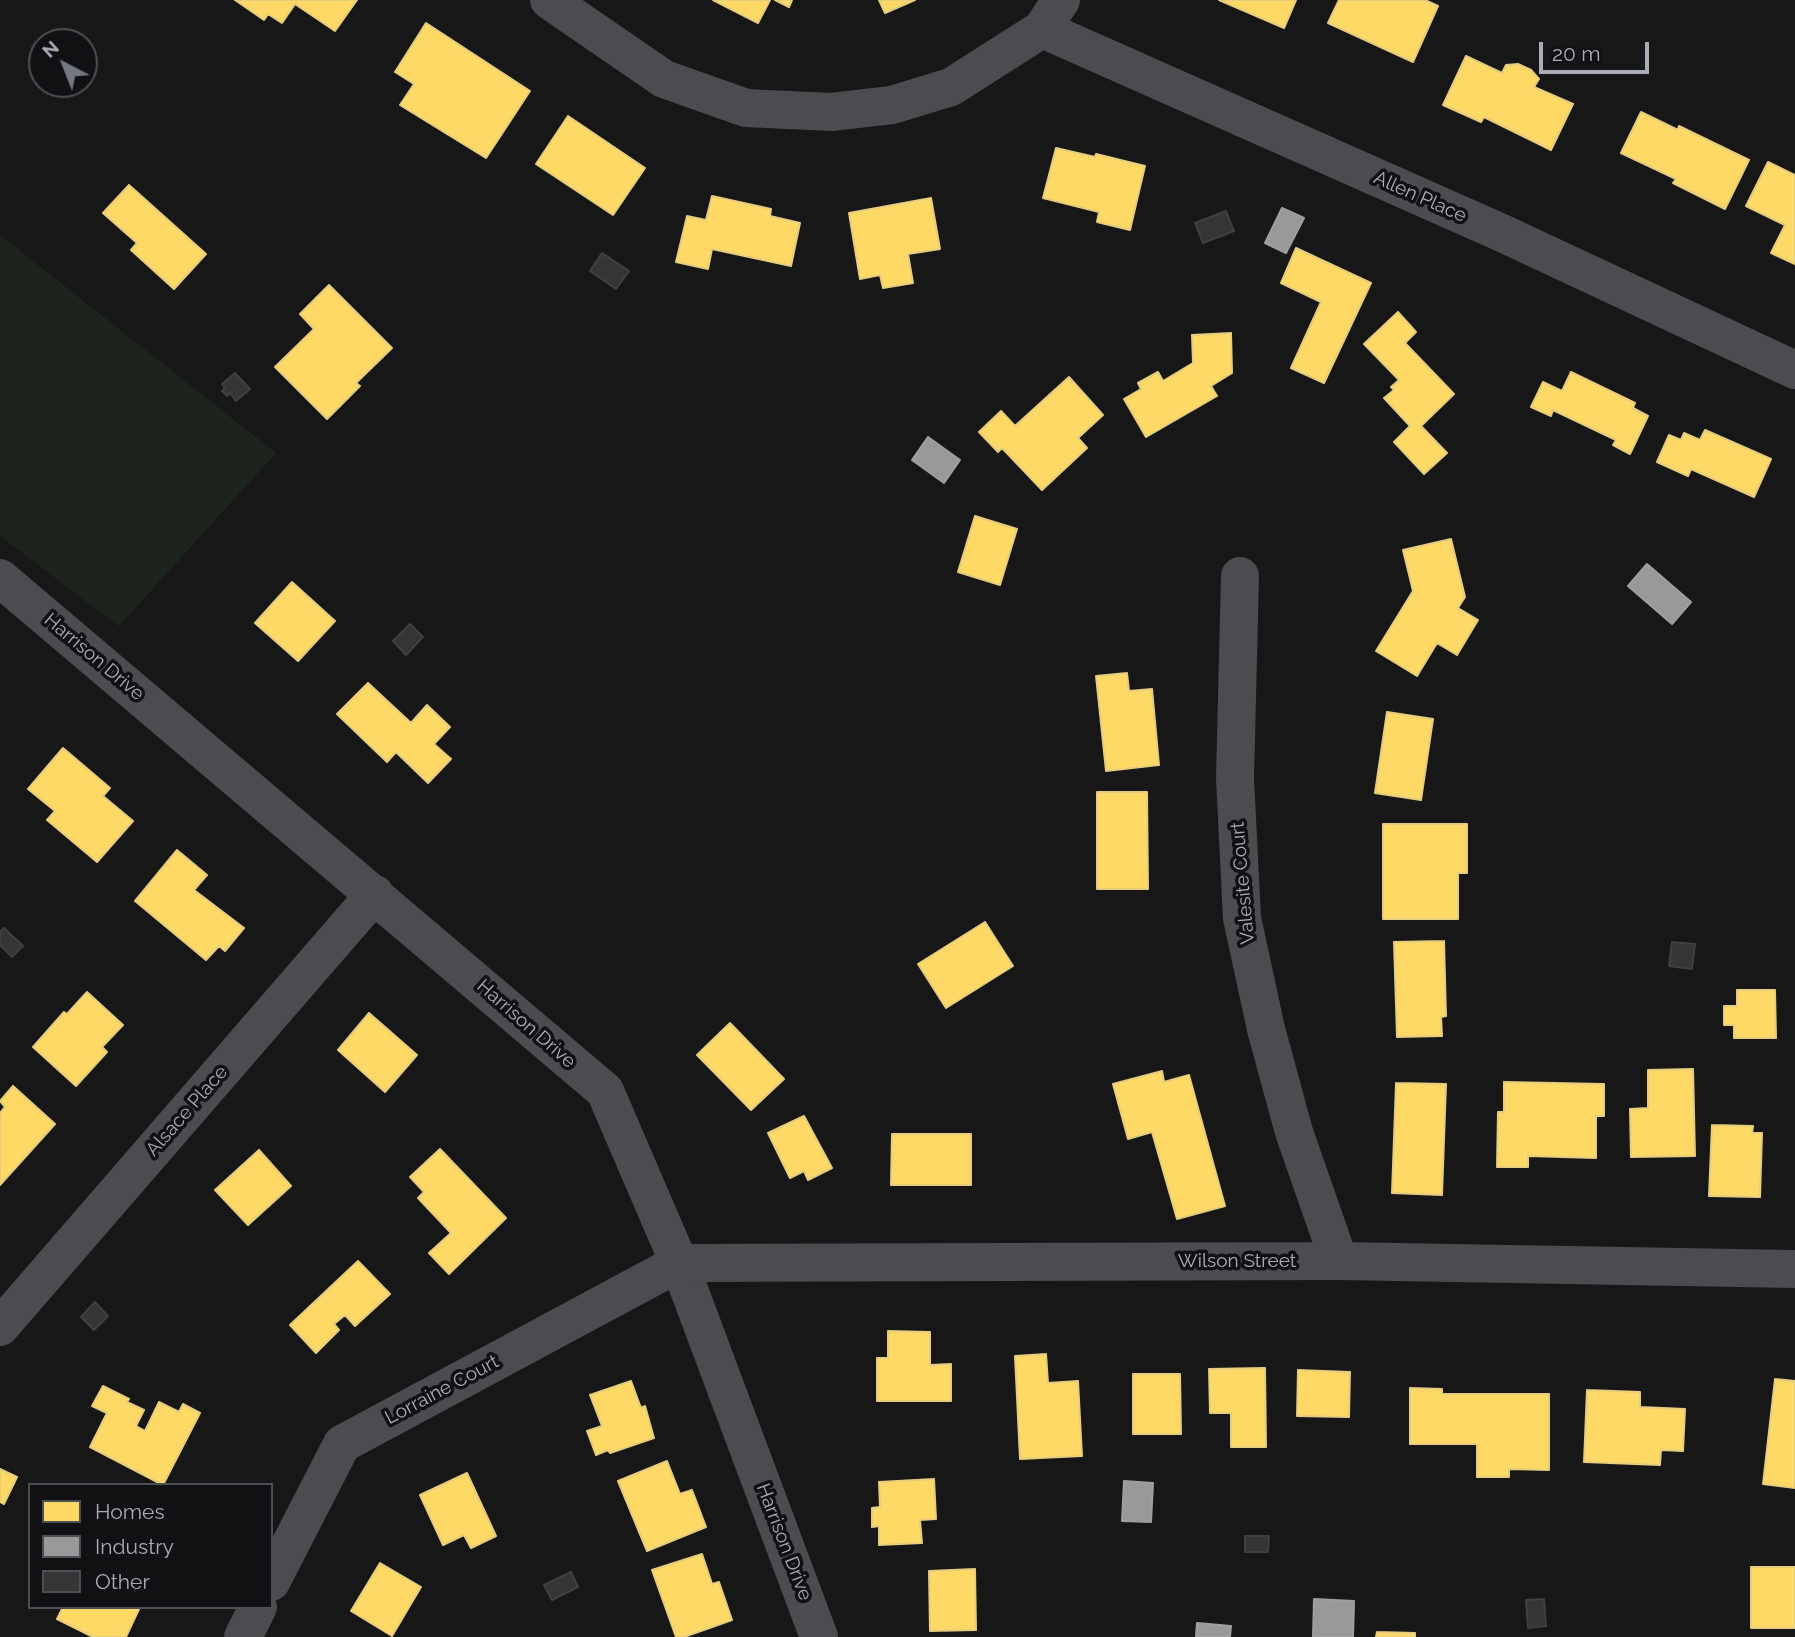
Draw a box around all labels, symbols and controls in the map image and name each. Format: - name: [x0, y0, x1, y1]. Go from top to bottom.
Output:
- north arrow: [28, 28, 98, 98]
- scale bar: [1543, 28, 1653, 72]
- text: N: [38, 36, 63, 62]
- text: 20 m: [1552, 41, 1600, 66]
- street label: Allen Place: [1370, 166, 1470, 228]
- street label: Harrison Drive: [39, 609, 149, 705]
- street label: Valesite Court: [1226, 821, 1260, 945]
- street label: Harrison Drive: [472, 975, 580, 1073]
- street label: Alsace Place: [141, 1061, 233, 1161]
- street label: Wilson Street: [1178, 1250, 1296, 1272]
- street label: Lorraine Court: [381, 1350, 503, 1430]
- street label: Harrison Drive: [751, 1480, 817, 1604]
- legend: [28, 1483, 273, 1609]
- text: Homes: [95, 1499, 165, 1524]
- text: Industry: [95, 1534, 174, 1559]
- text: Other: [95, 1569, 150, 1594]

